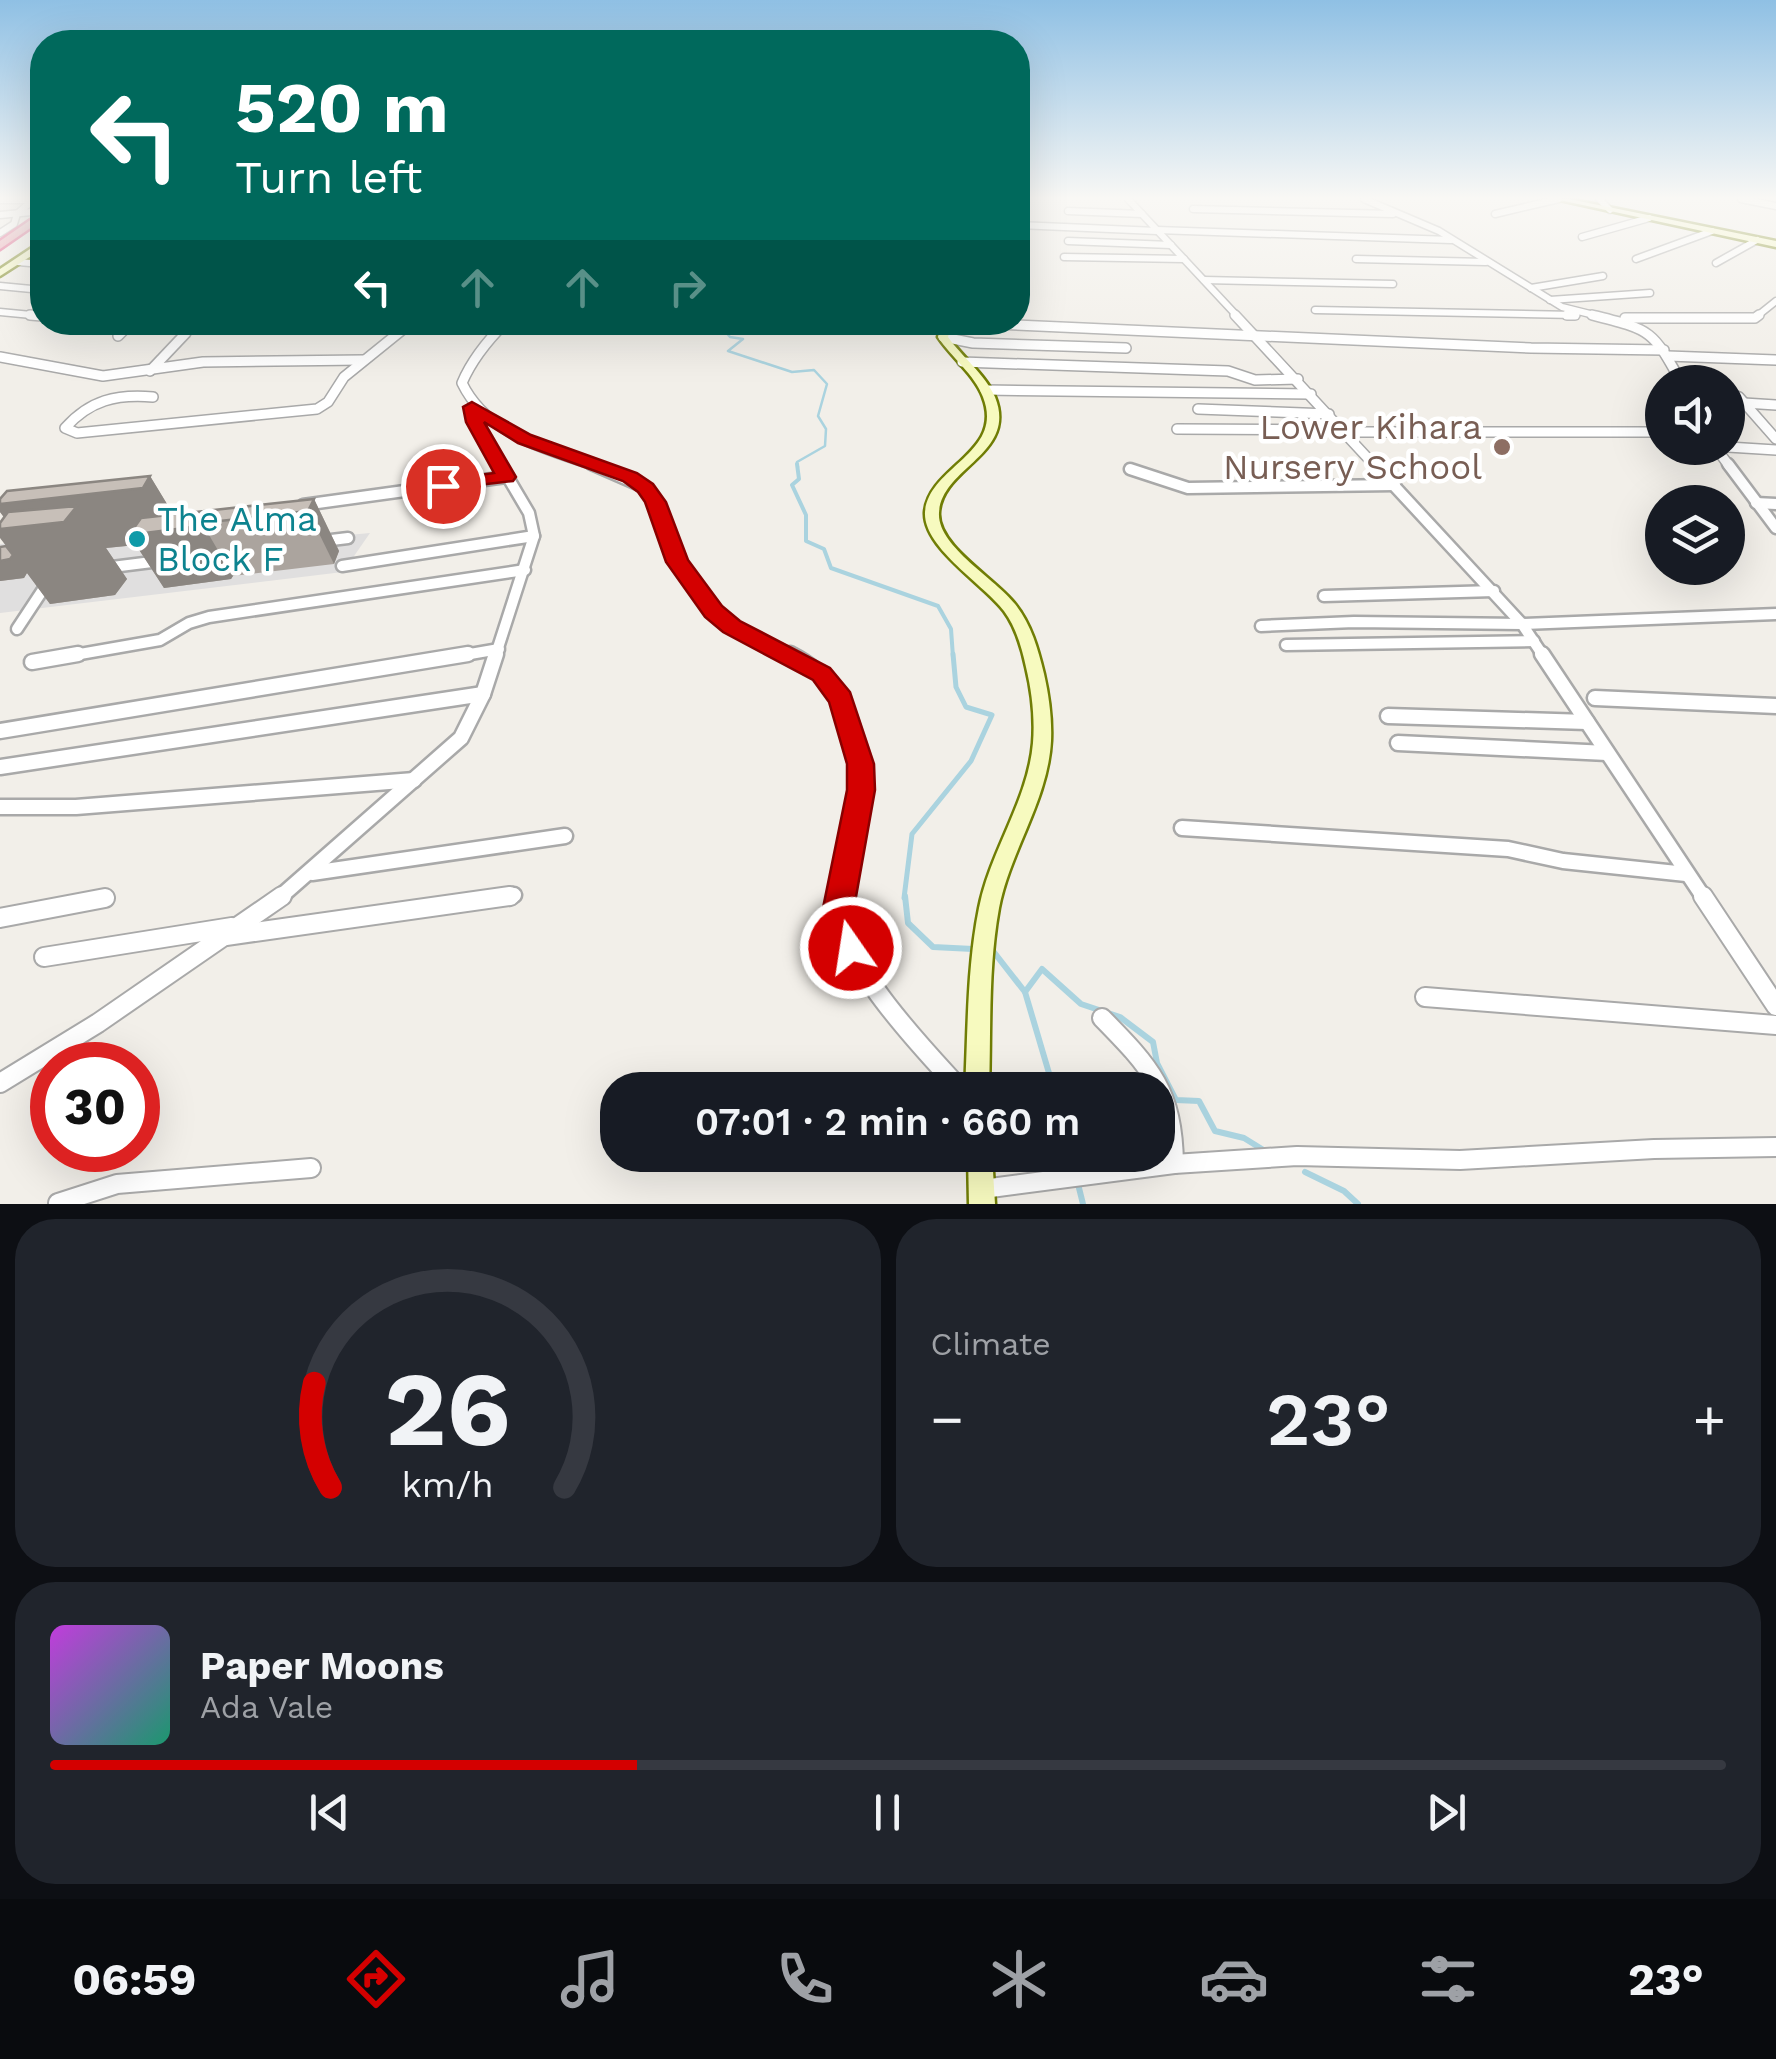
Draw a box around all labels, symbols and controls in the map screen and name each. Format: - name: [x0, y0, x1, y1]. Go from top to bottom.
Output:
- text: 520 m: [235, 67, 449, 149]
- icon: left: [70, 70, 200, 200]
- text: Turn left: [235, 151, 422, 204]
- icon: left: [345, 260, 400, 315]
- icon: ahead: [450, 260, 505, 315]
- icon: ahead: [555, 260, 610, 315]
- icon: right: [660, 260, 715, 315]
- map controls: [1645, 365, 1745, 585]
- button: sound: [1645, 365, 1745, 465]
- place label: Lower Kihara Nursery School: [1223, 406, 1482, 488]
- marker: Lower Kihara Nursery School: [1491, 436, 1513, 458]
- pin: [401, 444, 486, 529]
- icon: arrive: [416, 459, 471, 514]
- button: layers: [1645, 485, 1745, 585]
- place label: The Alma Block F: [157, 498, 317, 580]
- marker: The Alma Block F: [126, 528, 148, 550]
- position arrow: [799, 896, 903, 1000]
- speed limit sign: 30: [30, 1042, 160, 1172]
- text: 07:01 · 2 min · 660 m: [695, 1100, 1080, 1144]
- text: Climate: [931, 1325, 1051, 1363]
- text: 26: [385, 1348, 511, 1470]
- text: 23°: [1266, 1375, 1391, 1463]
- text: −: [931, 1387, 964, 1451]
- text: +: [1693, 1387, 1726, 1451]
- text: km/h: [402, 1464, 494, 1506]
- text: Paper Moons: [200, 1644, 444, 1688]
- text: Ada Vale: [200, 1688, 333, 1726]
- icon: previous: [302, 1785, 357, 1840]
- icon: pause: [860, 1785, 915, 1840]
- icon: next: [1419, 1785, 1474, 1840]
- icon: directions: [341, 1944, 411, 2014]
- icon: music: [555, 1944, 625, 2014]
- icon: phone: [770, 1944, 840, 2014]
- icon: climate: [984, 1944, 1054, 2014]
- icon: car: [1199, 1944, 1269, 2014]
- icon: filters: [1413, 1944, 1483, 2014]
- text: 06:59: [72, 1953, 196, 2006]
- text: 23°: [1628, 1953, 1704, 2006]

